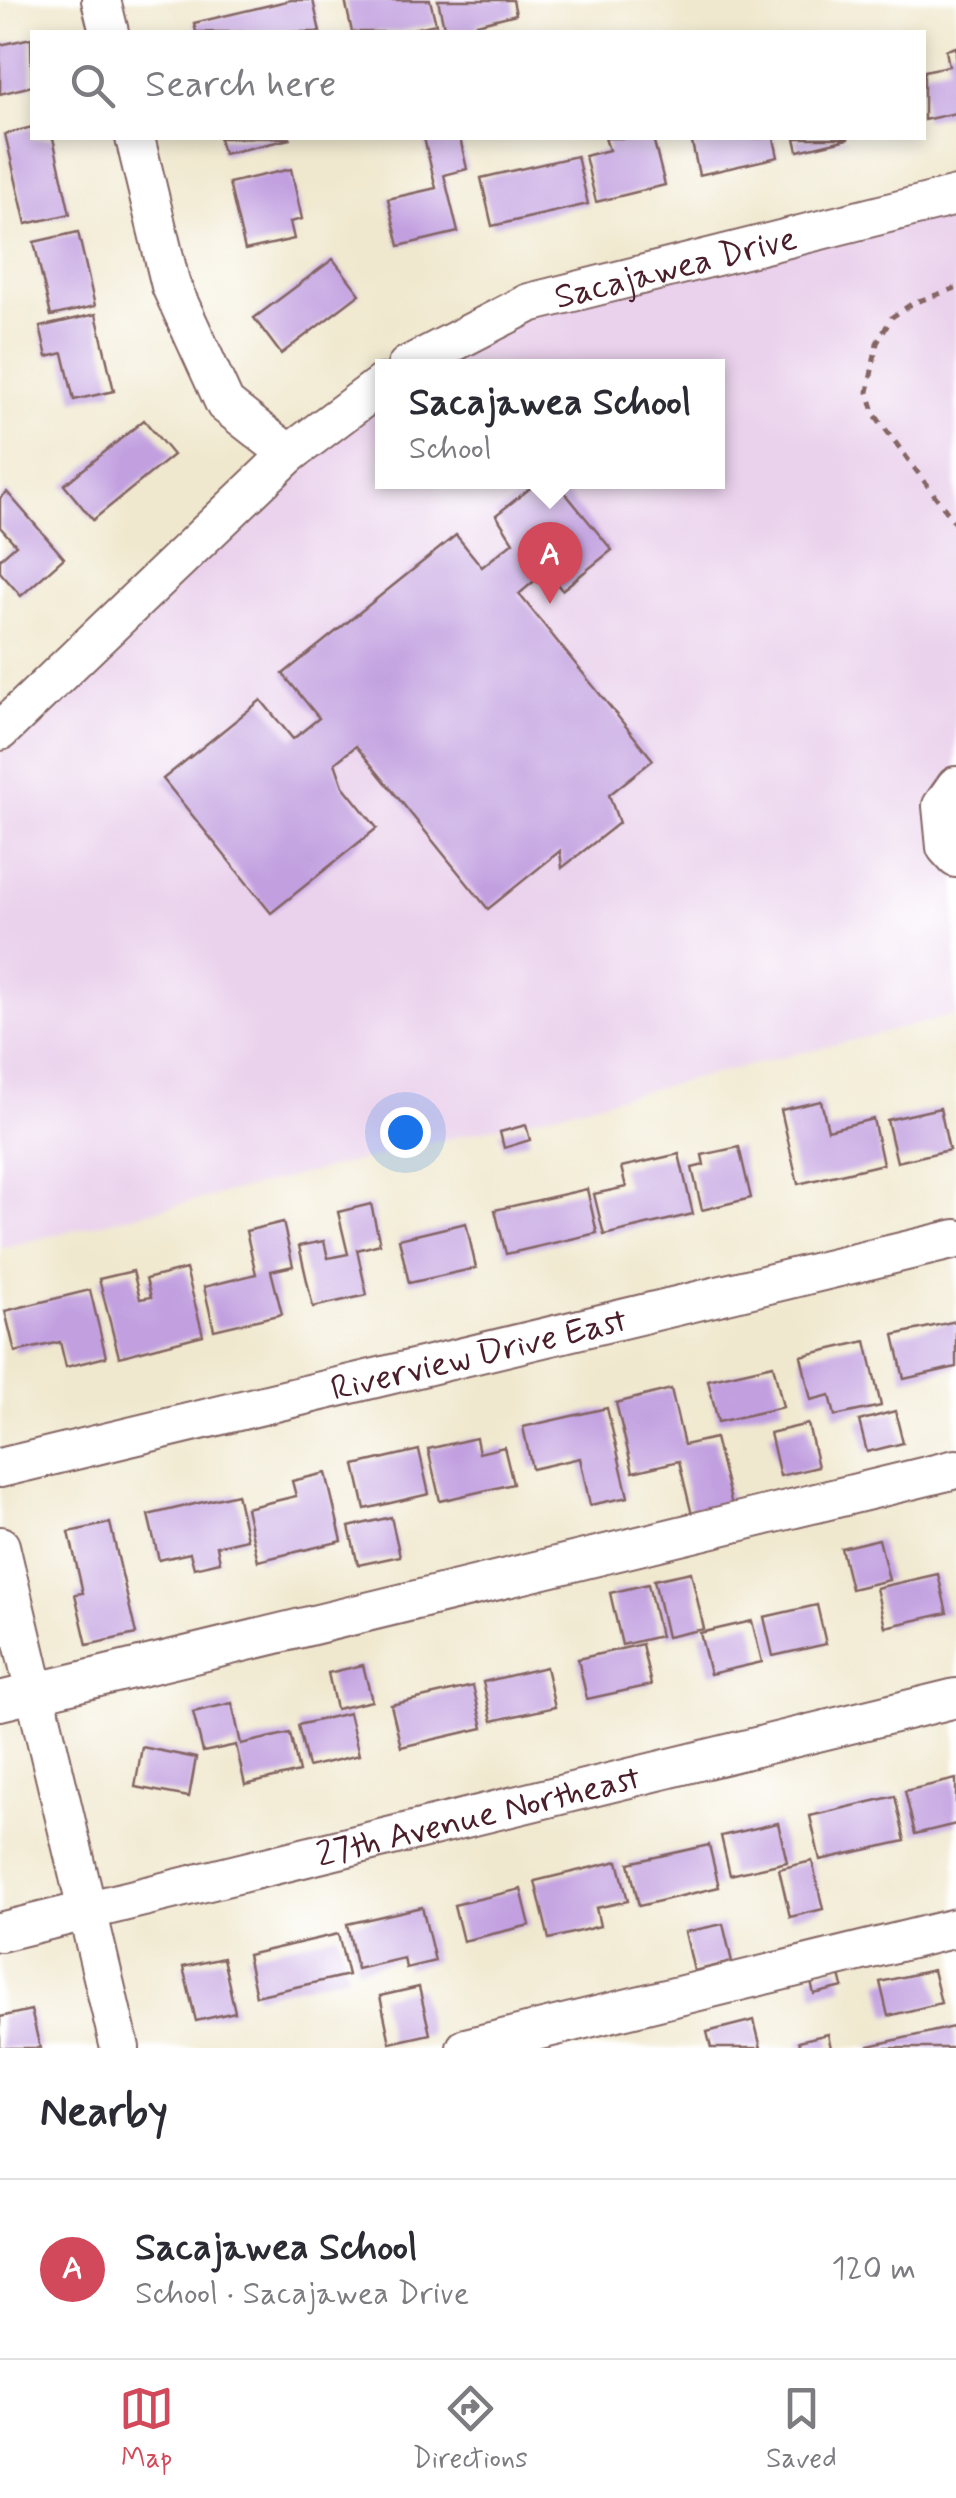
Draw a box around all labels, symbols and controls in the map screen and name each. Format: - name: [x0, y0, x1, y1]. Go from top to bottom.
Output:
- search box: [30, 30, 926, 140]
- icon: search: [65, 58, 120, 113]
- text: Search here: [145, 61, 336, 110]
- street label: Sacajawea Drive: [550, 216, 802, 321]
- popup: [375, 359, 725, 489]
- text: Sacajawea School: [409, 379, 691, 428]
- text: School: [409, 428, 492, 470]
- pin: A: [518, 522, 582, 604]
- your location: [380, 1107, 431, 1158]
- street label: Riverview Drive East: [326, 1298, 632, 1413]
- street label: 27th Avenue Northeast: [312, 1755, 645, 1879]
- text: Nearby: [40, 2086, 168, 2141]
- text: Sacajawea School: [135, 2224, 417, 2273]
- text: A: [62, 2248, 83, 2290]
- text: 120 m: [831, 2248, 916, 2290]
- text: School · Sacajawea Drive: [135, 2273, 469, 2315]
- tab: Map: [119, 2381, 174, 2478]
- tab: Directions: [413, 2381, 528, 2478]
- tab: Saved: [766, 2381, 837, 2478]

